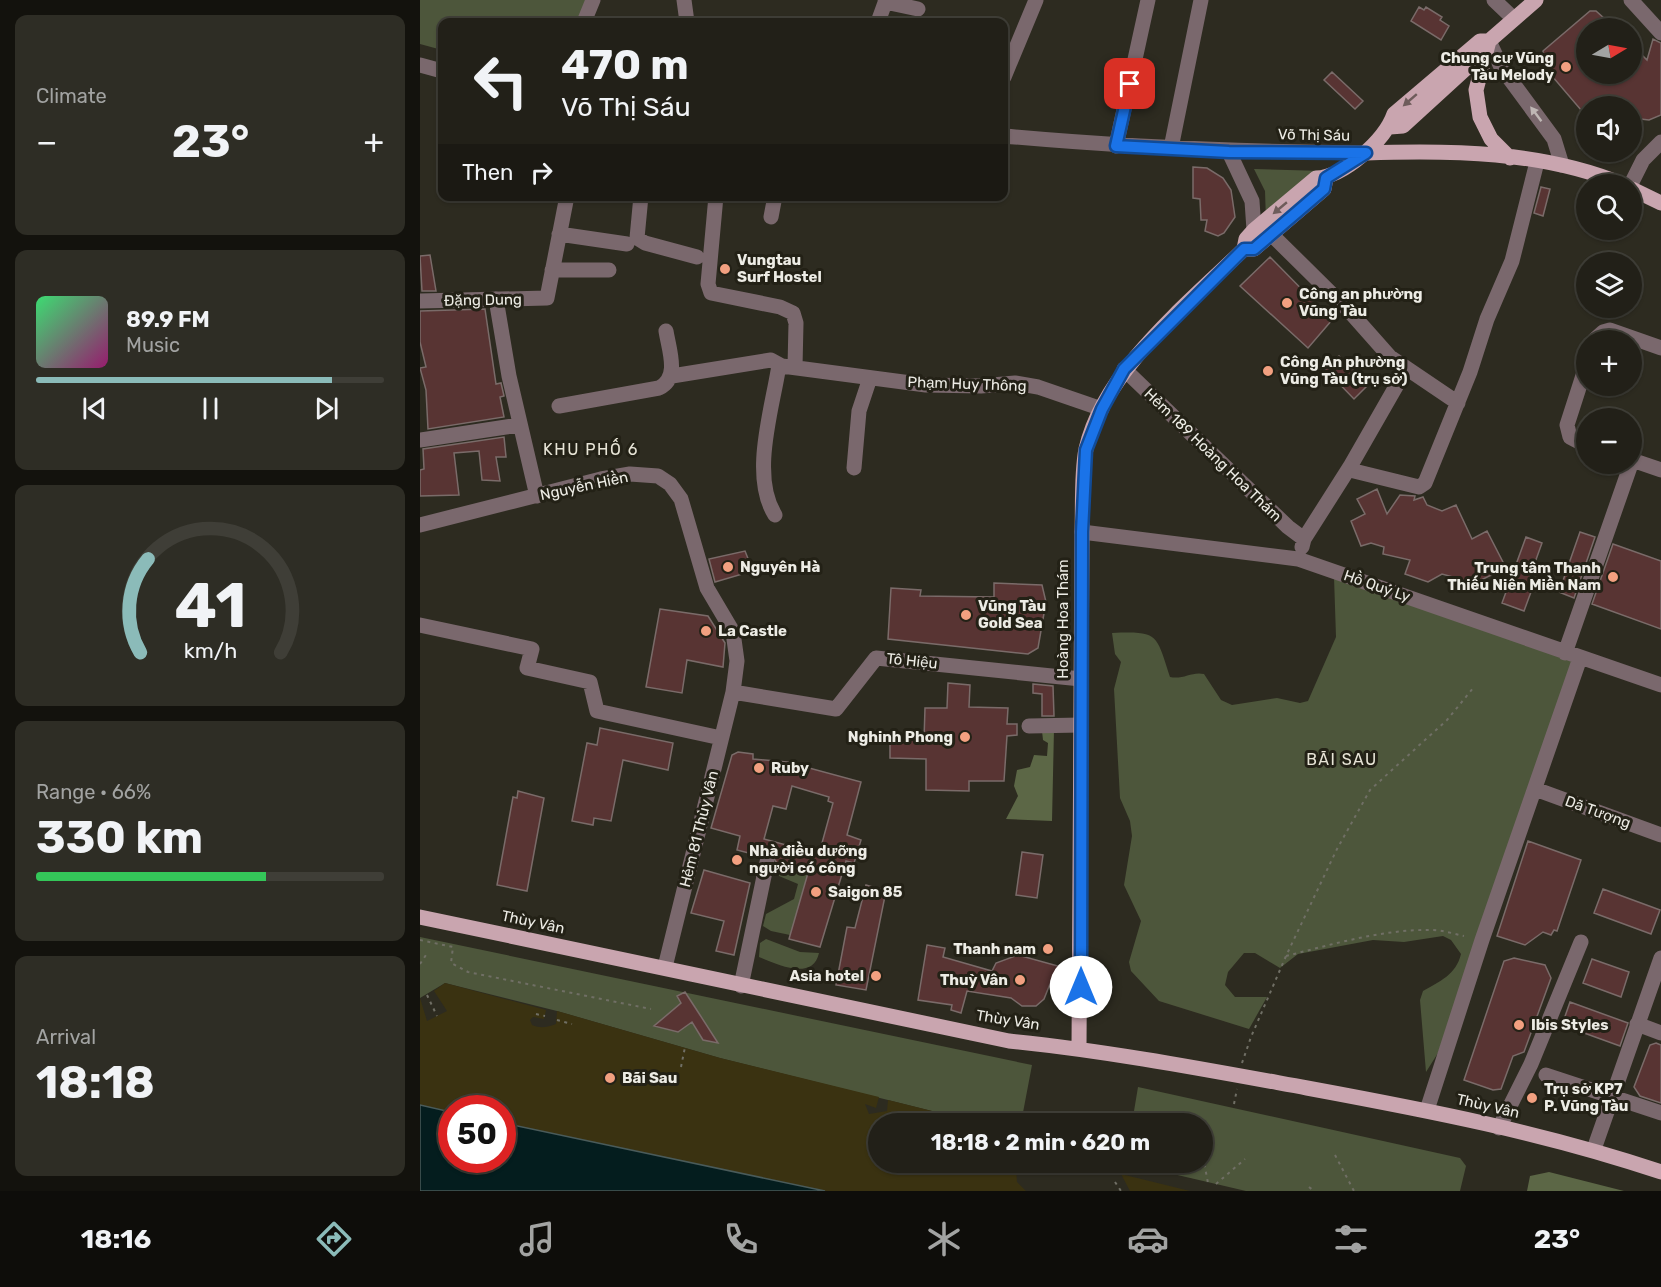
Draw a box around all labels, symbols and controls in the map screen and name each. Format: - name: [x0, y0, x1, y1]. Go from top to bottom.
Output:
- north arrow: [1576, 18, 1642, 84]
- map controls: [1576, 18, 1642, 474]
- text: 470 m: [561, 40, 689, 90]
- icon: left: [462, 42, 540, 120]
- place label: Chung cư Vũng Tàu Melody: [1441, 49, 1554, 84]
- pin: [1104, 58, 1155, 109]
- marker: Chung cư Vũng Tàu Melody: [1559, 60, 1573, 74]
- icon: arrive: [1113, 67, 1146, 100]
- text: Climate: [36, 84, 107, 108]
- text: Võ Thị Sáu: [561, 91, 691, 123]
- one-way arrow: [1403, 93, 1418, 106]
- button: sound: [1576, 96, 1642, 162]
- one-way arrow: [1530, 106, 1542, 122]
- text: 23°: [172, 115, 249, 168]
- text: −: [36, 122, 57, 161]
- text: +: [363, 122, 384, 161]
- street label: Võ Thị Sáu: [1278, 125, 1350, 145]
- icon: right: [525, 156, 558, 189]
- text: Then: [462, 159, 513, 186]
- button: search: [1576, 174, 1642, 240]
- one-way arrow: [1272, 202, 1288, 215]
- place label: Vungtau Surf Hostel: [737, 251, 822, 286]
- button: layers: [1576, 252, 1642, 318]
- marker: Vungtau Surf Hostel: [718, 262, 732, 276]
- place label: Công an phường Vũng Tàu: [1299, 285, 1423, 320]
- street label: Đặng Dung: [444, 290, 522, 310]
- marker: Công an phường Vũng Tàu: [1280, 296, 1294, 310]
- text: 89.9 FM: [126, 306, 210, 333]
- button: +: [1576, 330, 1642, 396]
- text: Music: [126, 333, 180, 357]
- place label: Công An phường Vũng Tàu (trụ sở): [1280, 353, 1408, 388]
- marker: Công An phường Vũng Tàu (trụ sở): [1261, 364, 1275, 378]
- street label: Phạm Huy Thông: [907, 373, 1027, 395]
- street label: Hẻm 189 Hoàng Hoa Thám: [1141, 385, 1285, 525]
- icon: previous: [78, 392, 111, 425]
- icon: pause: [194, 392, 227, 425]
- icon: next: [310, 392, 343, 425]
- button: −: [1576, 408, 1642, 474]
- district label: KHU PHỐ 6: [543, 438, 639, 459]
- street label: Nguyễn Hiền: [538, 468, 630, 504]
- place label: Nguyên Hà: [740, 558, 820, 576]
- street label: Hoàng Hoa Thám: [1054, 559, 1072, 679]
- place label: Trung tâm Thanh Thiếu Niên Miền Nam: [1447, 559, 1601, 594]
- marker: Nguyên Hà: [721, 560, 735, 574]
- street label: Hồ Quý Ly: [1341, 566, 1413, 606]
- text: 41: [174, 569, 246, 643]
- marker: Trung tâm Thanh Thiếu Niên Miền Nam: [1606, 570, 1620, 584]
- place label: Vũng Tàu Gold Sea: [978, 597, 1046, 632]
- marker: Vũng Tàu Gold Sea: [959, 608, 973, 622]
- place label: La Castle: [718, 622, 787, 640]
- marker: La Castle: [699, 624, 713, 638]
- text: km/h: [183, 638, 237, 663]
- street label: Tô Hiệu: [886, 649, 938, 673]
- place label: Nghinh Phong: [848, 728, 953, 746]
- marker: Nghinh Phong: [958, 730, 972, 744]
- district label: BÃI SAU: [1306, 750, 1378, 769]
- place label: Ruby: [771, 759, 809, 777]
- marker: Ruby: [752, 761, 766, 775]
- street label: Hẻm 81 Thùy Vân: [676, 769, 722, 889]
- text: Range · 66%: [36, 780, 151, 804]
- street label: Dã Tượng: [1563, 792, 1633, 832]
- text: 330 km: [36, 811, 203, 864]
- place label: Nhà điều dưỡng người có công: [749, 841, 867, 877]
- marker: Nhà điều dưỡng người có công: [730, 853, 744, 867]
- place label: Saigon 85: [828, 883, 903, 901]
- marker: Saigon 85: [809, 885, 823, 899]
- street label: Thùy Vân: [500, 907, 566, 937]
- place label: Thanh nam: [953, 940, 1036, 958]
- marker: Thanh nam: [1041, 942, 1055, 956]
- position arrow: [1049, 955, 1113, 1019]
- place label: Asia hotel: [790, 967, 864, 985]
- marker: Asia hotel: [869, 969, 883, 983]
- place label: Thuỳ Vân: [940, 971, 1008, 989]
- marker: Thuỳ Vân: [1013, 973, 1027, 987]
- street label: Thùy Vân: [975, 1006, 1041, 1034]
- place label: Ibis Styles: [1531, 1016, 1609, 1034]
- marker: Ibis Styles: [1512, 1018, 1526, 1032]
- text: Arrival: [36, 1025, 96, 1049]
- text: 18:18: [36, 1056, 155, 1109]
- place label: Bãi Sau: [622, 1069, 677, 1087]
- marker: Bãi Sau: [603, 1071, 617, 1085]
- place label: Trụ sở KP7 P. Vũng Tàu: [1544, 1080, 1628, 1115]
- street label: Thùy Vân: [1455, 1090, 1521, 1122]
- marker: Trụ sở KP7 P. Vũng Tàu: [1525, 1091, 1539, 1105]
- speed limit sign: 50: [438, 1095, 516, 1173]
- text: 18:18 · 2 min · 620 m: [931, 1129, 1150, 1156]
- icon: directions: [313, 1218, 355, 1260]
- icon: music: [516, 1218, 558, 1260]
- icon: phone: [720, 1218, 762, 1260]
- icon: climate: [923, 1218, 965, 1260]
- icon: car: [1127, 1218, 1169, 1260]
- icon: filters: [1330, 1218, 1372, 1260]
- text: 18:16: [81, 1223, 151, 1255]
- text: 23°: [1534, 1223, 1580, 1255]

